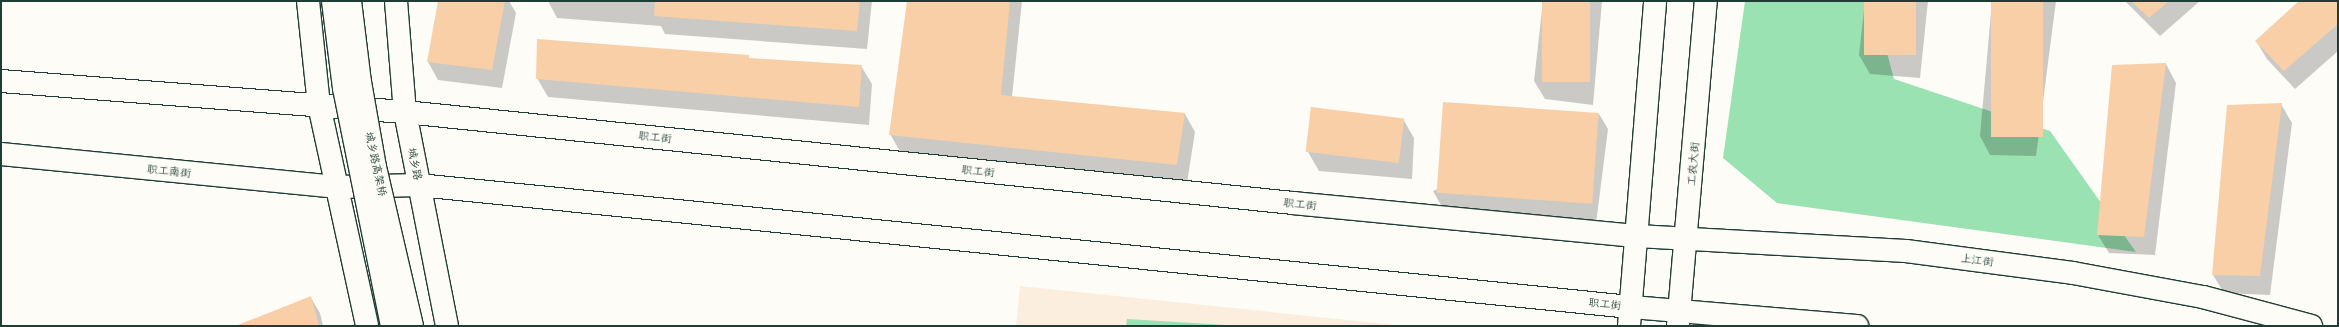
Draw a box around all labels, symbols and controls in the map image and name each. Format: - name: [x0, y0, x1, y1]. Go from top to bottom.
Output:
- street label: 职工街: [638, 129, 672, 145]
- street label: 城乡路高架桥: [363, 130, 389, 198]
- street label: 工农大街: [1685, 142, 1701, 186]
- street label: 城乡路: [405, 147, 425, 181]
- street label: 职工南街: [146, 162, 192, 180]
- street label: 职工街: [961, 163, 995, 179]
- street label: 职工街: [1283, 196, 1317, 212]
- street label: 上江街: [1960, 251, 1994, 269]
- street label: 职工街: [1588, 296, 1622, 312]

